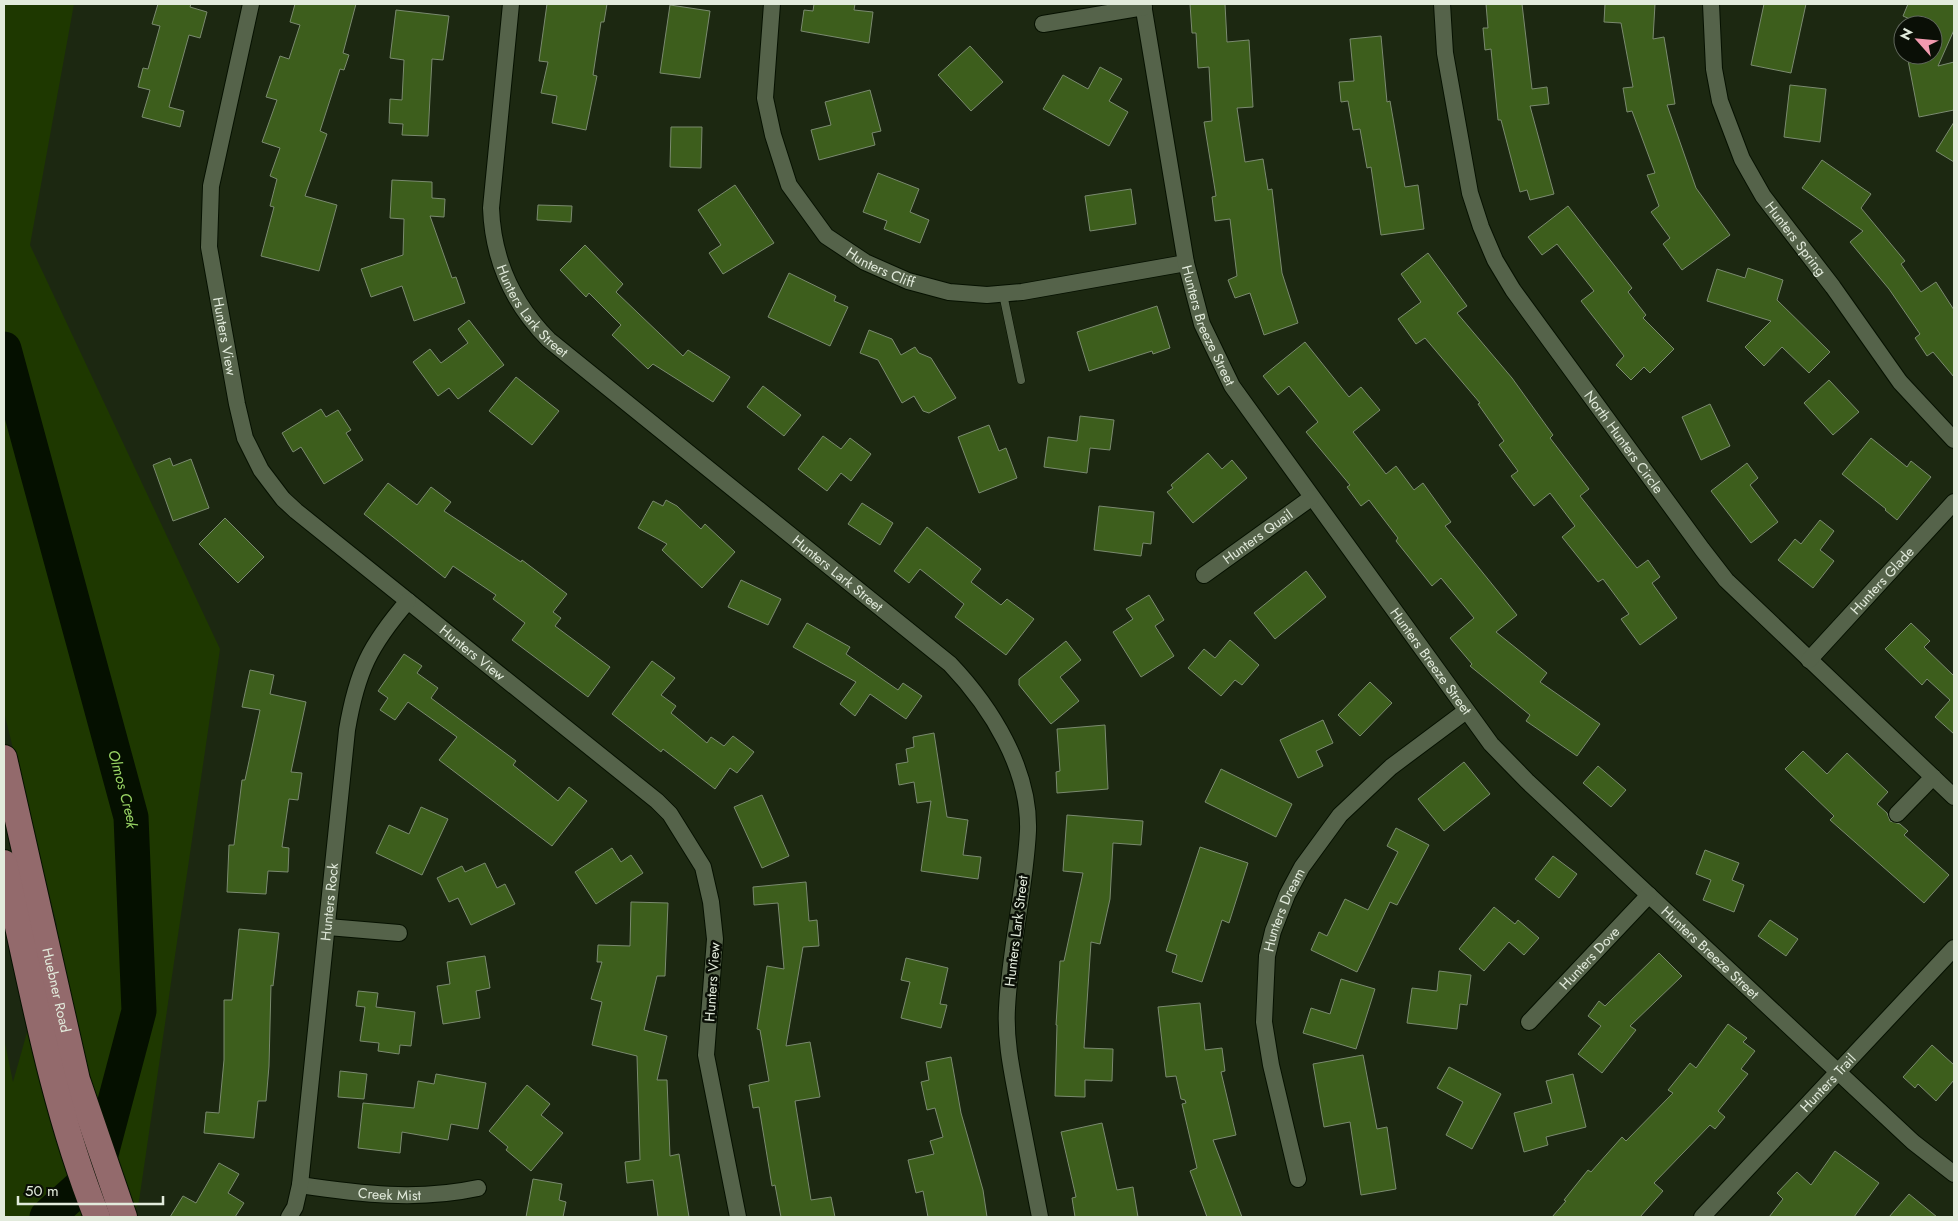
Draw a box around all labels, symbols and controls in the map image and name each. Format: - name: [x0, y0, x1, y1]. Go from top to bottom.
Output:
- north arrow: [1893, 15, 1943, 65]
- text: N: [1895, 25, 1918, 44]
- street label: Hunters Spring: [1761, 197, 1831, 280]
- street label: Hunters Cliff: [842, 242, 918, 293]
- street label: Hunters Lark Street: [492, 262, 573, 362]
- street label: Hunters Breeze Street: [1177, 263, 1241, 389]
- street label: Hunters View: [208, 295, 242, 378]
- street label: North Hunters Circle: [1579, 386, 1668, 498]
- street label: Hunters Quail: [1218, 504, 1297, 569]
- street label: Hunters Lark Street: [788, 530, 888, 617]
- street label: Hunters Glade: [1846, 542, 1918, 619]
- street label: Hunters Breeze Street: [1385, 603, 1477, 719]
- street label: Hunters View: [435, 620, 510, 686]
- water label: Olmos Creek: [102, 747, 142, 830]
- street label: Hunters Rock: [315, 861, 343, 942]
- street label: Hunters Dream: [1258, 864, 1310, 954]
- street label: Hunters Lark Street: [999, 874, 1033, 988]
- street label: Hunters Breeze Street: [1657, 902, 1764, 1004]
- street label: Hunters Dove: [1555, 922, 1624, 994]
- street label: Hunters View: [699, 941, 725, 1022]
- street label: Huebner Road: [37, 946, 76, 1034]
- street label: Hunters Trail: [1795, 1049, 1860, 1116]
- scale bar: [18, 1174, 162, 1206]
- text: 50 m: [25, 1180, 59, 1202]
- street label: Creek Mist: [357, 1183, 422, 1205]

